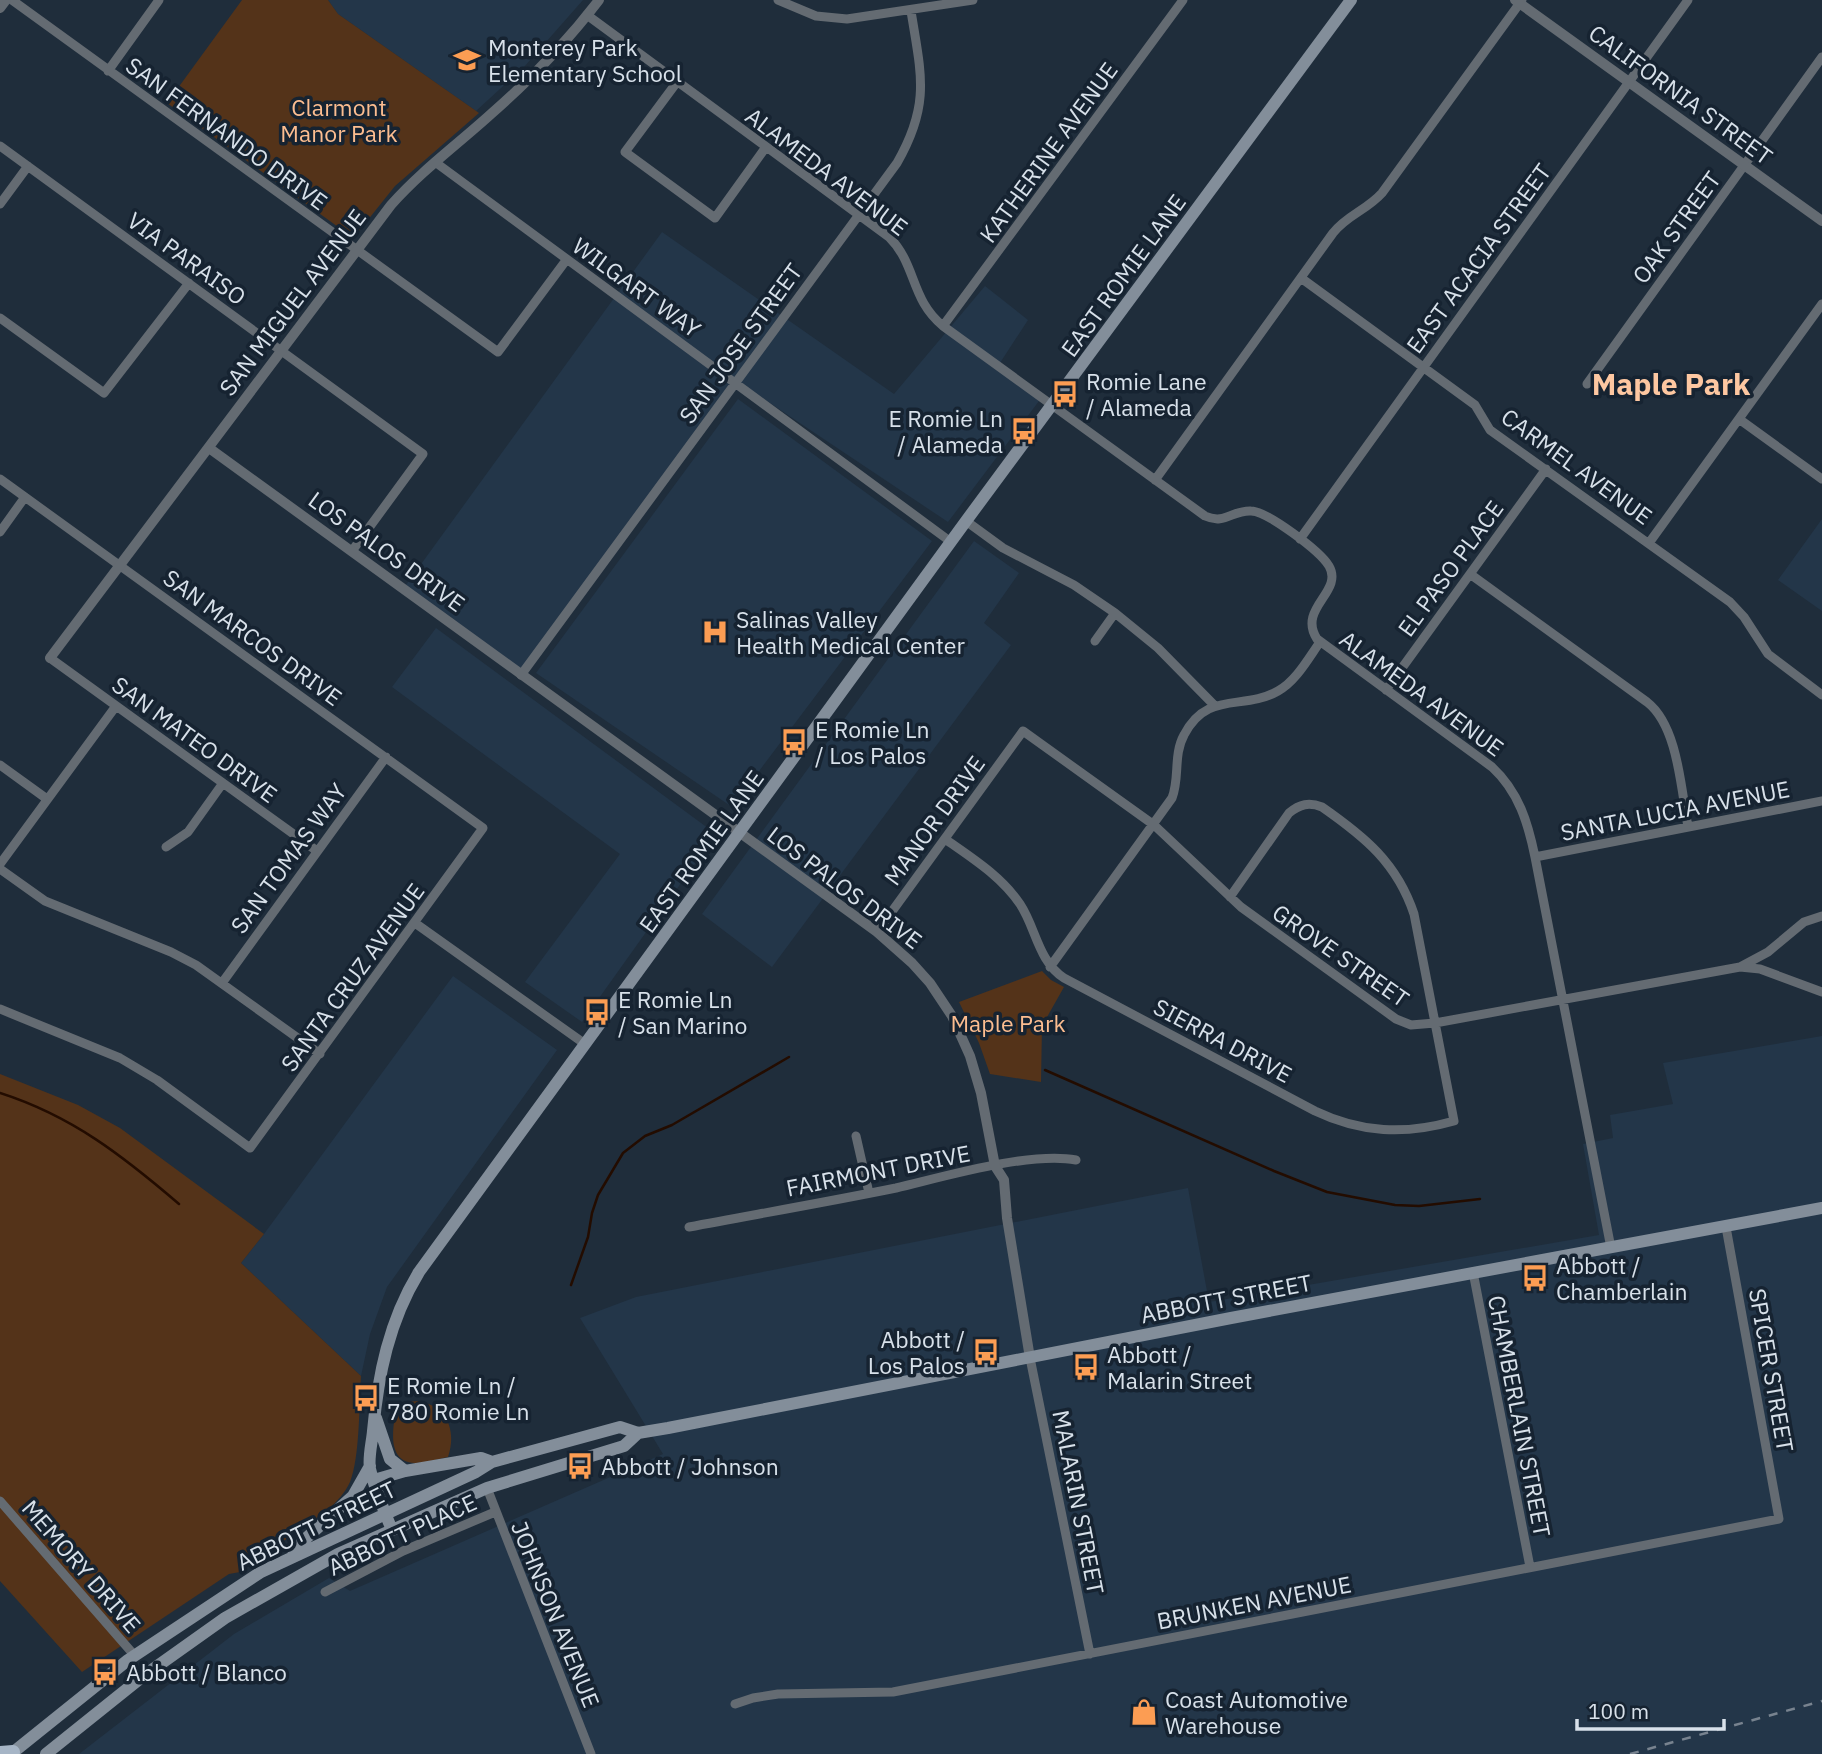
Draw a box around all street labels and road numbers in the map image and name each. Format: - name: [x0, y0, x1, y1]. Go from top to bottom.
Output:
- street label: CALIFORNIA STREET: [1583, 17, 1779, 171]
- street label: SAN FERNANDO DRIVE: [120, 50, 334, 216]
- street label: KATHERINE AVENUE: [972, 56, 1124, 248]
- street label: ALAMEDA AVENUE: [740, 100, 914, 242]
- street label: EAST ACACIA STREET: [1399, 157, 1557, 359]
- street label: OAK STREET: [1625, 165, 1727, 289]
- street label: EAST ROMIE LANE: [1054, 188, 1192, 362]
- street label: SAN MIGUEL AVENUE: [212, 203, 372, 401]
- street label: VIA PARAISO: [122, 205, 252, 311]
- street label: WILGART WAY: [567, 230, 707, 344]
- street label: SAN JOSE STREET: [672, 257, 808, 429]
- street label: CARMEL AVENUE: [1496, 401, 1658, 531]
- street label: LOS PALOS DRIVE: [303, 484, 471, 618]
- street label: EL PASO PLACE: [1391, 494, 1509, 642]
- street label: SAN MARCOS DRIVE: [158, 562, 348, 712]
- street label: ALAMEDA AVENUE: [1334, 623, 1510, 763]
- street label: SAN MATEO DRIVE: [107, 669, 283, 809]
- street label: MANOR DRIVE: [877, 749, 991, 891]
- street label: EAST ROMIE LANE: [632, 764, 770, 938]
- street label: SANTA LUCIA AVENUE: [1558, 773, 1792, 847]
- street label: SAN TOMAS WAY: [223, 777, 353, 939]
- street label: LOS PALOS DRIVE: [762, 819, 928, 955]
- street label: SANTA CRUZ AVENUE: [274, 877, 430, 1077]
- street label: GROVE STREET: [1267, 897, 1415, 1013]
- street label: SIERRA DRIVE: [1149, 991, 1297, 1089]
- street label: FAIRMONT DRIVE: [783, 1137, 973, 1203]
- street label: ABBOTT STREET: [1138, 1267, 1314, 1329]
- street label: SPICER STREET: [1743, 1286, 1801, 1454]
- street label: CHAMBERLAIN STREET: [1482, 1293, 1558, 1539]
- street label: MALARIN STREET: [1046, 1408, 1112, 1596]
- street label: ABBOTT STREET: [231, 1473, 401, 1577]
- street label: ABBOTT PLACE: [323, 1486, 481, 1582]
- street label: MEMORY DRIVE: [16, 1493, 148, 1639]
- street label: JOHNSON AVENUE: [505, 1516, 607, 1712]
- street label: BRUNKEN AVENUE: [1154, 1568, 1354, 1636]

